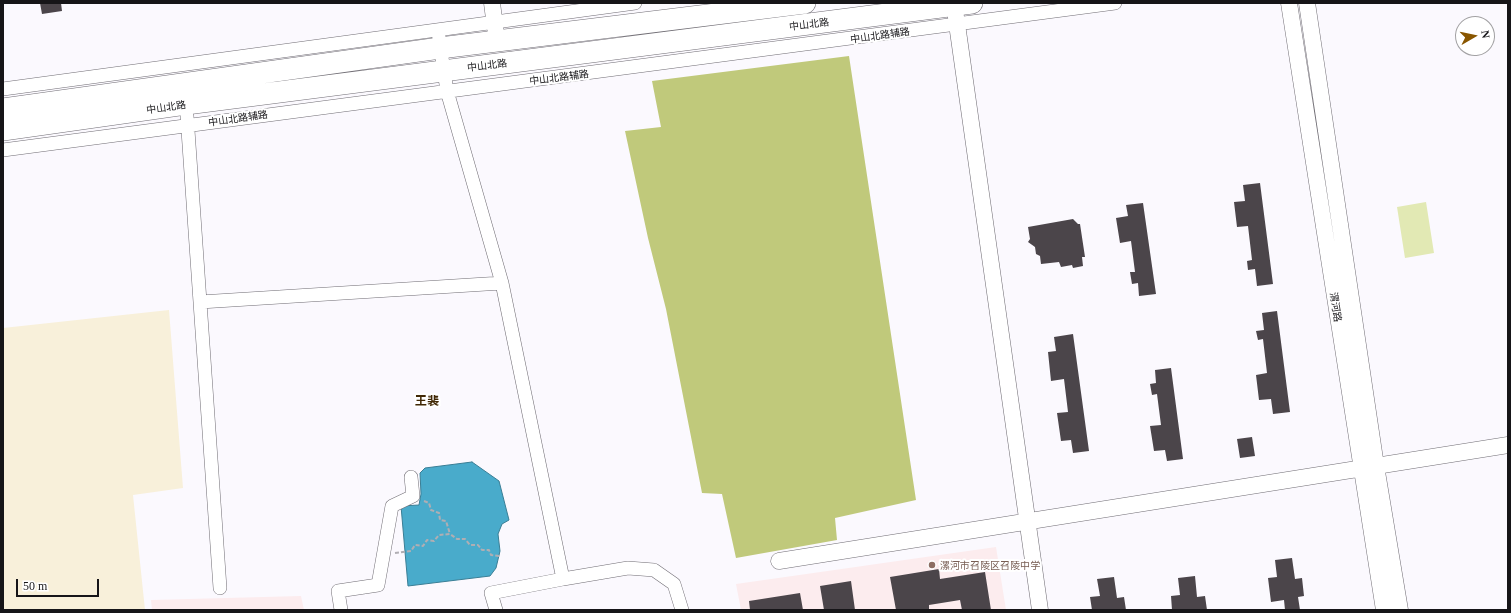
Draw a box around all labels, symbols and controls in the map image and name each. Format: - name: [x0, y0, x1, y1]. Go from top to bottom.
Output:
- street label: 中山北路: [788, 16, 830, 32]
- north arrow: [1455, 16, 1495, 56]
- street label: 中山北路辅路: [849, 25, 911, 45]
- text: N: [1479, 29, 1492, 39]
- street label: 中山北路: [466, 57, 508, 73]
- street label: 中山北路辅路: [528, 67, 590, 87]
- street label: 中山北路: [145, 98, 187, 116]
- street label: 中山北路辅路: [207, 108, 269, 128]
- street label: 渭河路: [1328, 291, 1344, 323]
- district label: 王裴: [415, 393, 439, 407]
- place label: 漯河市召陵区召陵中学: [940, 559, 1040, 571]
- marker: 漯河市召陵区召陵中学: [927, 560, 937, 570]
- scale bar: [18, 571, 101, 597]
- text: 50 m: [23, 579, 47, 593]

